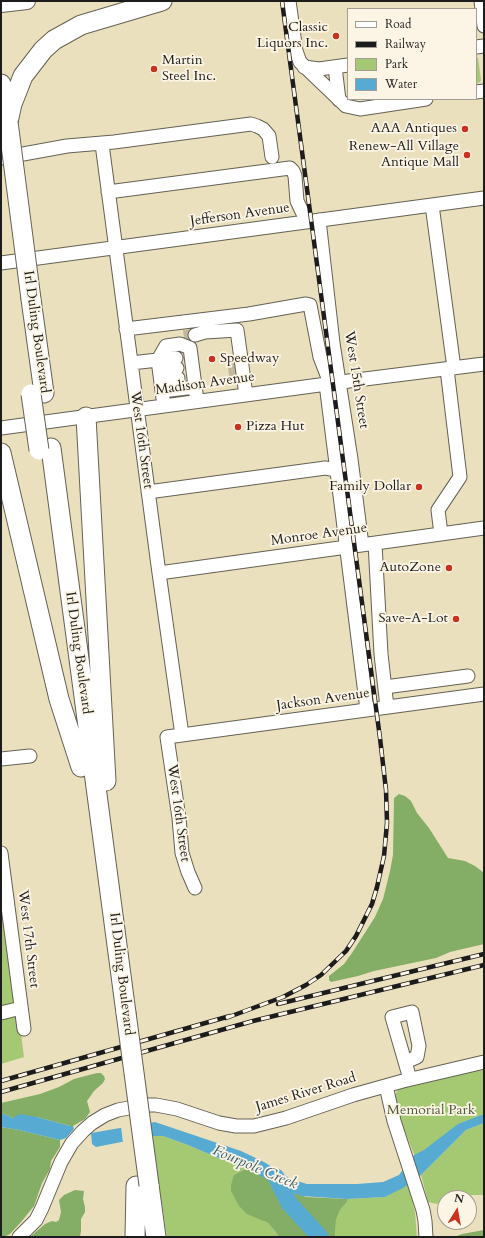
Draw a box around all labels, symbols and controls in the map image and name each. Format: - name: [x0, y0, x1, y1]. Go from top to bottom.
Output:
- legend: [347, 8, 477, 100]
- text: Road: [385, 16, 411, 32]
- place label: Classic Liquors Inc.: [257, 20, 328, 52]
- marker: Classic Liquors Inc.: [331, 31, 341, 41]
- text: Railway: [385, 36, 426, 52]
- place label: Martin Steel Inc.: [162, 53, 216, 86]
- text: Park: [385, 56, 408, 72]
- marker: Martin Steel Inc.: [149, 64, 159, 74]
- text: Water: [385, 76, 417, 92]
- place label: AAA Antiques: [371, 121, 457, 137]
- marker: AAA Antiques: [460, 124, 470, 134]
- place label: Renew-All Village Antique Mall: [349, 139, 459, 172]
- marker: Renew-All Village Antique Mall: [462, 150, 472, 160]
- street label: Jefferson Avenue: [189, 200, 291, 230]
- street label: Irl Duling Boulevard: [19, 270, 53, 394]
- street label: West 15th Street: [340, 330, 372, 430]
- place label: Speedway: [220, 351, 279, 367]
- marker: Speedway: [207, 354, 217, 364]
- street label: Madison Avenue: [154, 369, 256, 399]
- street label: West 16th Street: [126, 390, 156, 490]
- place label: Pizza Hut: [246, 419, 304, 435]
- marker: Pizza Hut: [233, 422, 243, 432]
- place label: Family Dollar: [329, 479, 411, 495]
- marker: Family Dollar: [414, 482, 424, 492]
- street label: Monroe Avenue: [270, 520, 368, 550]
- place label: AutoZone: [380, 560, 441, 576]
- marker: AutoZone: [444, 563, 454, 573]
- street label: Irl Duling Boulevard: [61, 591, 95, 715]
- place label: Save-A-Lot: [379, 611, 448, 627]
- marker: Save-A-Lot: [451, 614, 461, 624]
- street label: Jackson Avenue: [275, 685, 371, 715]
- street label: West 16th Street: [163, 763, 193, 863]
- street label: West 17th Street: [14, 889, 42, 989]
- street label: Irl Duling Boulevard: [105, 912, 137, 1036]
- street label: James River Road: [254, 1070, 358, 1116]
- park label: Memorial Park: [387, 1103, 475, 1119]
- water label: Fourpole Creek: [210, 1142, 300, 1194]
- north arrow: [437, 1190, 477, 1230]
- text: N: [453, 1190, 465, 1207]

